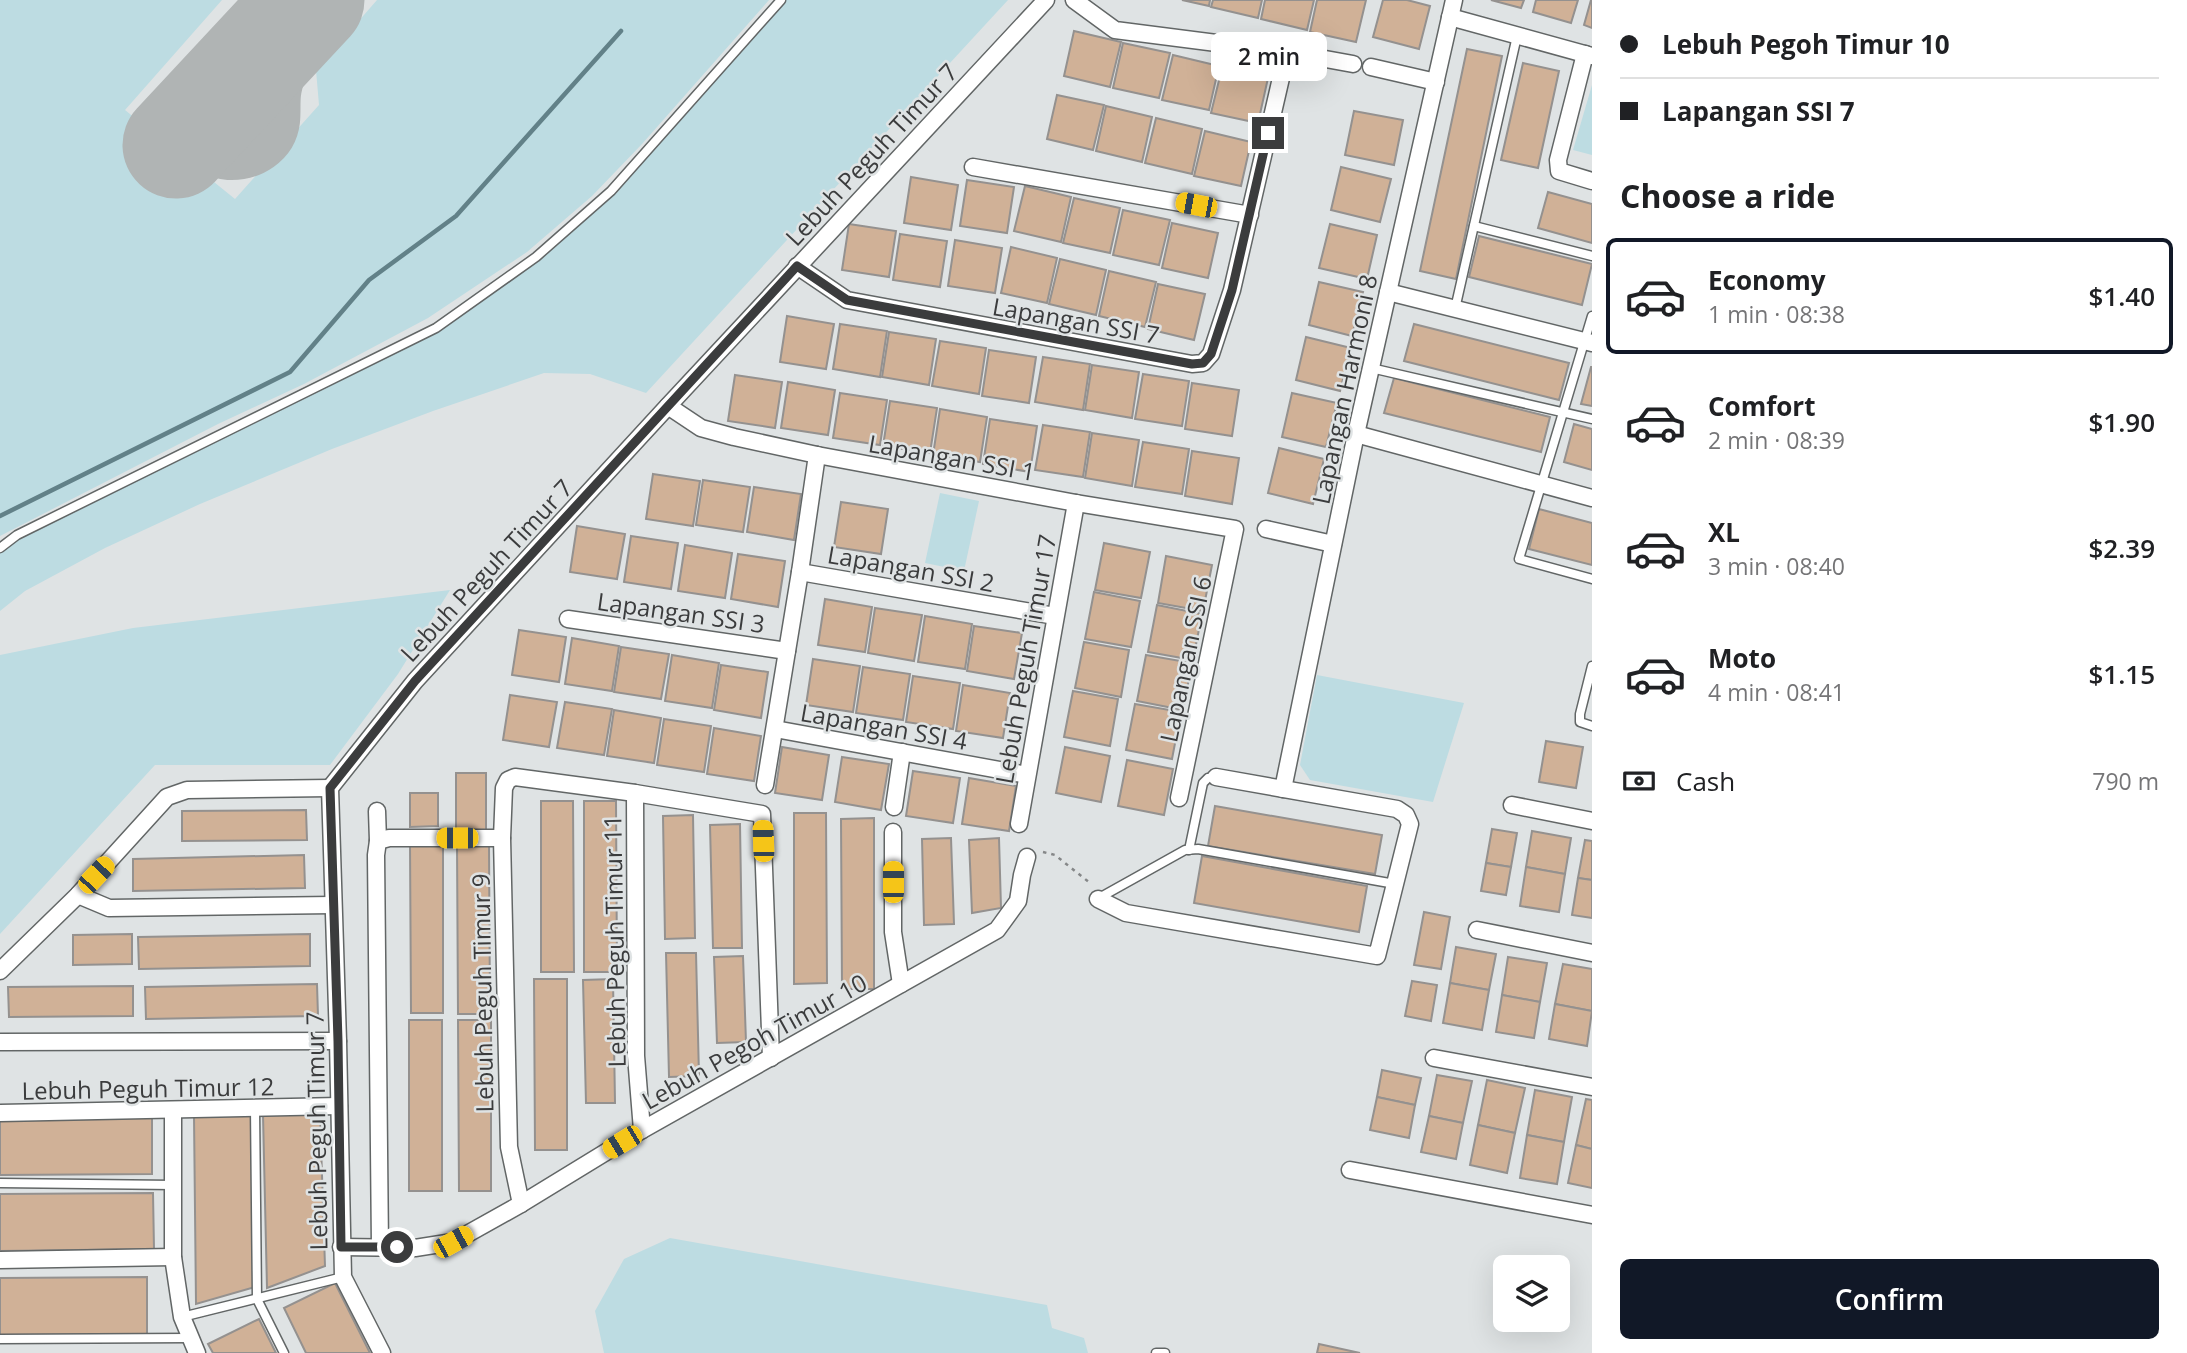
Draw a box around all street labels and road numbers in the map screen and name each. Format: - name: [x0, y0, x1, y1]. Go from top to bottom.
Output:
- street label: Lebuh Peguh Timur 7: [777, 55, 965, 253]
- street label: Lapangan Harmoni 8: [1304, 271, 1384, 507]
- street label: Lapangan SSI 7: [990, 289, 1162, 351]
- street label: Lapangan SSI 1: [866, 426, 1038, 488]
- street label: Lebuh Peguh Timur 7: [392, 471, 580, 669]
- street label: Lebuh Peguh Timur 17: [987, 532, 1063, 786]
- street label: Lapangan SSI 2: [825, 537, 997, 599]
- street label: Lapangan SSI 6: [1151, 573, 1219, 745]
- street label: Lapangan SSI 3: [595, 584, 767, 640]
- street label: Lapangan SSI 4: [798, 695, 970, 757]
- street label: Lebuh Peguh Timur 11: [595, 814, 633, 1068]
- street label: Lebuh Peguh Timur 9: [463, 873, 501, 1113]
- street label: Lebuh Pegoh Timur 10: [636, 965, 872, 1117]
- street label: Lebuh Peguh Timur 7: [297, 1011, 335, 1251]
- street label: Lebuh Peguh Timur 12: [21, 1069, 275, 1107]

